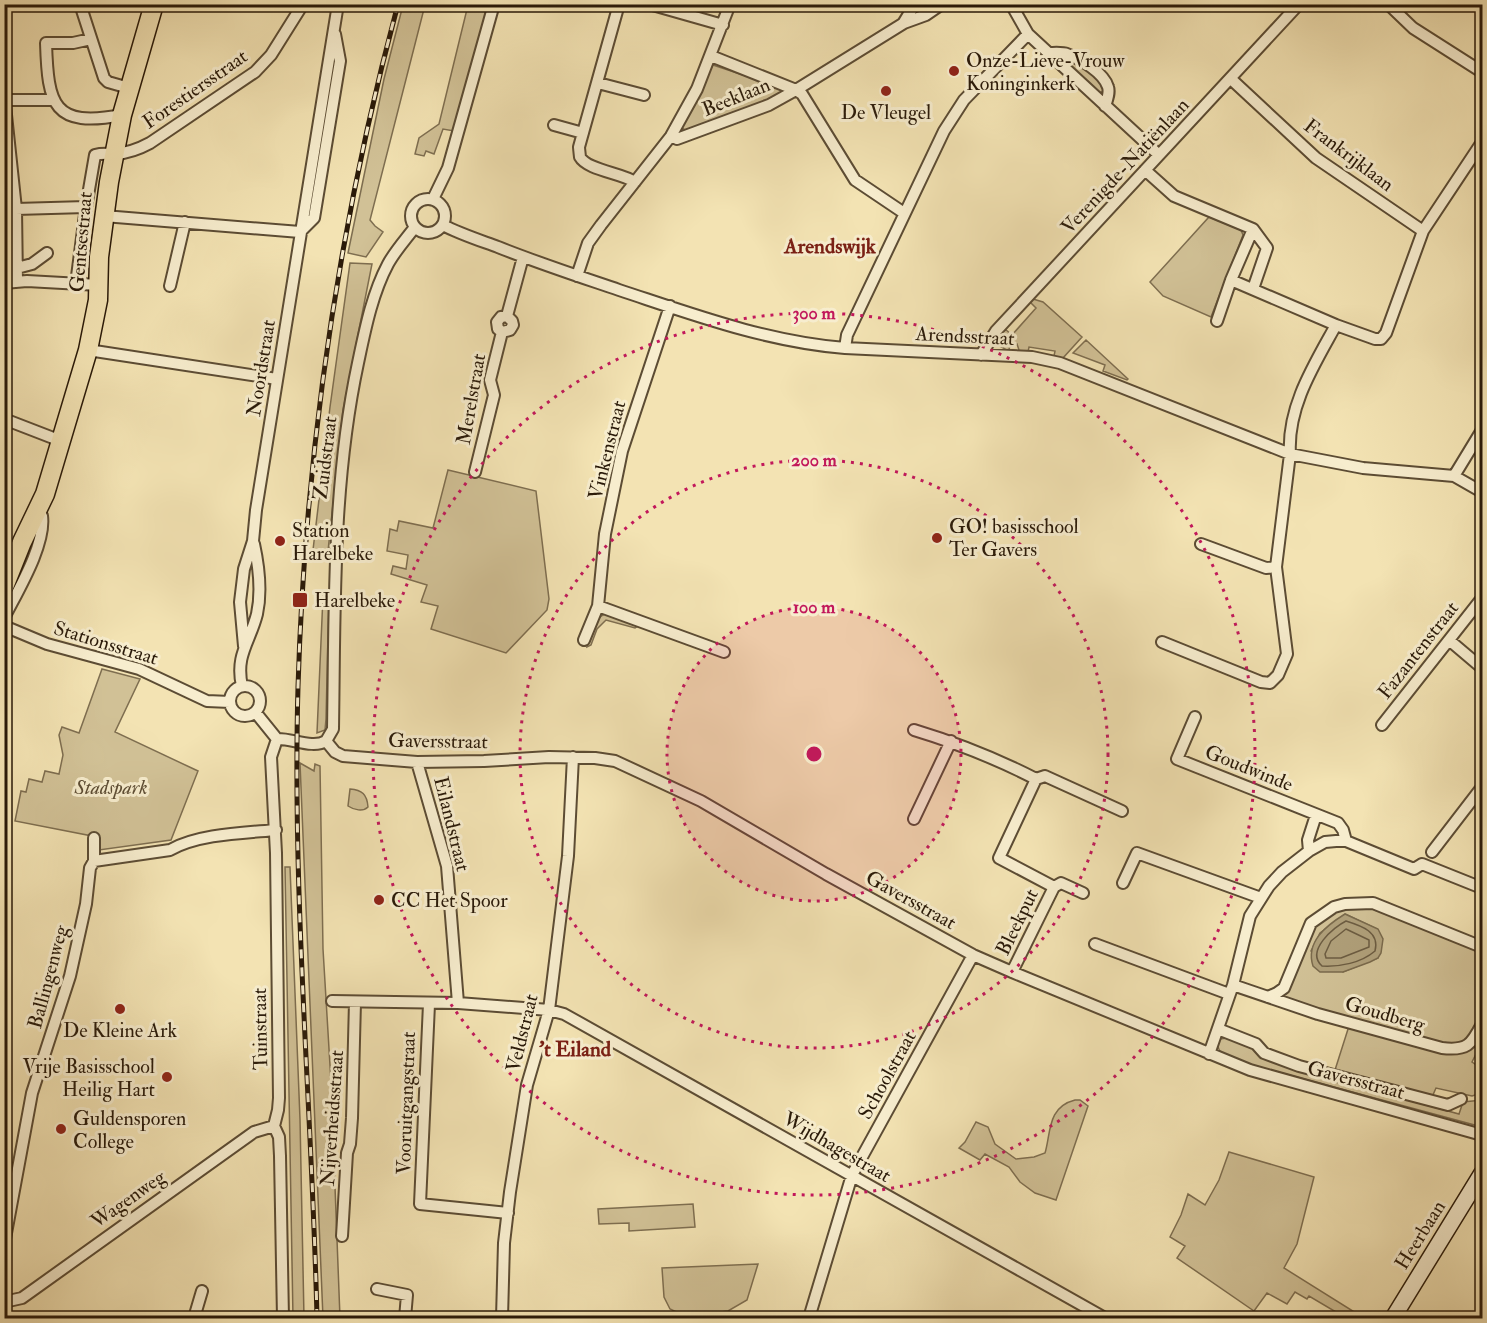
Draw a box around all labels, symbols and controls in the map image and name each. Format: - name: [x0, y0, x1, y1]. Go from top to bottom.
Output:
- street label: Forestiersstraat: [138, 43, 253, 134]
- place label: Onze-Lieve-Vrouw Koninginkerk: [966, 48, 1125, 96]
- marker: Onze-Lieve-Vrouw Koninginkerk: [947, 64, 961, 78]
- street label: Beeklaan: [698, 72, 774, 122]
- marker: De Vleugel: [879, 84, 893, 98]
- street label: Verenigde-Natiënlaan: [1056, 93, 1194, 239]
- place label: De Vleugel: [841, 100, 931, 125]
- street label: Frankrijklaan: [1299, 113, 1399, 197]
- street label: Gentsestraat: [64, 190, 98, 293]
- district label: Arendswijk: [783, 233, 877, 260]
- text: 300 m: [792, 302, 837, 325]
- street label: Noordstraat: [241, 317, 281, 418]
- street label: Arendsstraat: [914, 321, 1016, 351]
- street label: Merelstraat: [451, 351, 491, 446]
- street label: Vinkenstraat: [583, 397, 632, 502]
- street label: Zuidstraat: [307, 414, 343, 501]
- text: 200 m: [791, 449, 838, 472]
- place label: GO! basisschool Ter Gavers: [949, 514, 1079, 562]
- place label: Station Harelbeke: [292, 518, 373, 566]
- marker: GO! basisschool Ter Gavers: [930, 531, 944, 545]
- marker: Station Harelbeke: [273, 534, 287, 548]
- place label: Harelbeke: [314, 588, 395, 613]
- marker: Harelbeke: [291, 591, 309, 609]
- text: 100 m: [793, 596, 836, 619]
- street label: Fazantenstraat: [1372, 596, 1464, 704]
- street label: Stationsstraat: [51, 615, 162, 671]
- street label: Gaversstraat: [388, 728, 488, 754]
- street label: Goudwinde: [1201, 739, 1297, 797]
- centre of rings: [804, 744, 824, 764]
- street label: Eilandstraat: [428, 774, 476, 875]
- park label: Stadspark: [73, 775, 148, 800]
- street label: Gaversstraat: [861, 865, 961, 935]
- street label: Bleekput: [990, 884, 1045, 960]
- place label: CC Het Spoor: [391, 888, 508, 914]
- marker: CC Het Spoor: [372, 893, 386, 907]
- street label: Ballingenweg: [22, 922, 74, 1031]
- street label: Tuinstraat: [247, 987, 273, 1070]
- street label: Veldstraat: [500, 991, 544, 1075]
- street label: Goudberg: [1342, 991, 1429, 1038]
- marker: De Kleine Ark: [113, 1002, 127, 1016]
- place label: De Kleine Ark: [63, 1018, 177, 1043]
- street label: Schoolstraat: [852, 1026, 922, 1124]
- street label: Vooruitgangstraat: [391, 1031, 421, 1175]
- district label: 't Eiland: [539, 1036, 612, 1063]
- street label: Nijverheidsstraat: [315, 1049, 349, 1187]
- place label: Vrije Basisschool Heilig Hart: [23, 1054, 156, 1102]
- street label: Gaversstraat: [1305, 1055, 1408, 1105]
- marker: Vrije Basisschool Heilig Hart: [160, 1070, 174, 1084]
- street label: Wijdhagestraat: [778, 1105, 896, 1188]
- place label: Guldensporen College: [73, 1106, 186, 1154]
- marker: Guldensporen College: [54, 1122, 68, 1136]
- street label: Wagenweg: [85, 1164, 171, 1234]
- street label: Heerbaan: [1389, 1196, 1451, 1274]

